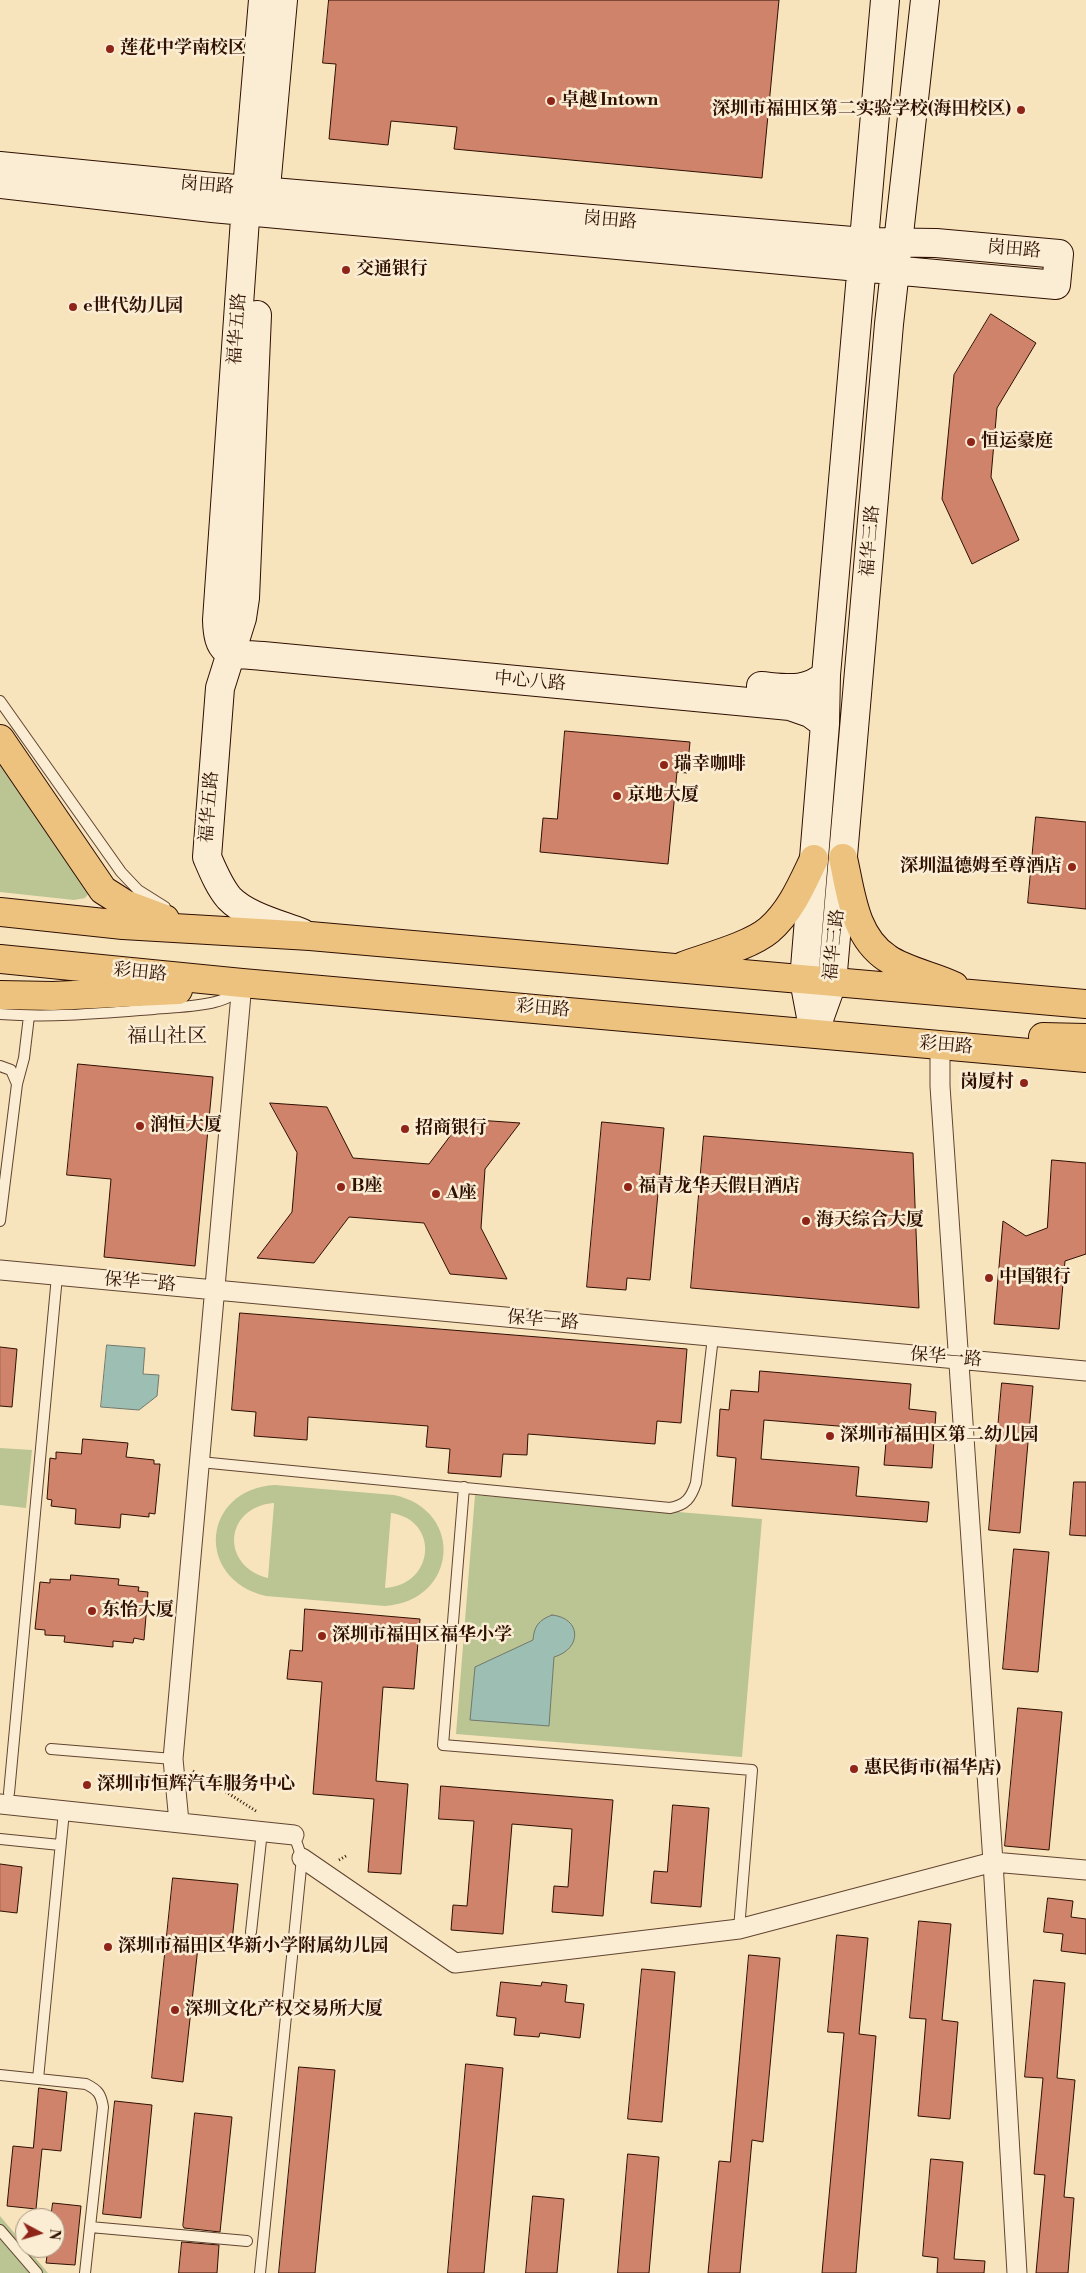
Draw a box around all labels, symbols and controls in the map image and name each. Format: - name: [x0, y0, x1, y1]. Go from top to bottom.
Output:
- place label: 莲花中学南校区: [120, 38, 246, 60]
- marker: 莲花中学南校区: [104, 43, 116, 55]
- place label: 卓越 Intown: [561, 90, 658, 112]
- marker: 卓越 Intown: [545, 95, 557, 107]
- place label: 深圳市福田区第二实验学校(海田校区): [712, 99, 1011, 121]
- marker: 深圳市福田区第二实验学校(海田校区): [1015, 104, 1027, 116]
- street label: 岗田路: [179, 173, 235, 199]
- street label: 岗田路: [582, 208, 638, 234]
- street label: 岗田路: [986, 237, 1042, 263]
- place label: 交通银行: [356, 259, 428, 281]
- marker: 交通银行: [340, 264, 352, 276]
- street label: 福华五路: [225, 292, 251, 366]
- place label: e世代幼儿园: [83, 296, 183, 318]
- marker: e世代幼儿园: [67, 301, 79, 313]
- place label: 恒运豪庭: [981, 431, 1053, 453]
- marker: 恒运豪庭: [965, 436, 977, 448]
- street label: 福华三路: [857, 504, 885, 578]
- street label: 中心八路: [493, 668, 567, 696]
- place label: 瑞幸咖啡: [674, 754, 746, 776]
- marker: 瑞幸咖啡: [658, 759, 670, 771]
- street label: 福华五路: [196, 770, 224, 844]
- place label: 京地大厦: [627, 785, 699, 807]
- marker: 京地大厦: [611, 790, 623, 802]
- place label: 深圳温德姆至尊酒店: [900, 856, 1062, 878]
- marker: 深圳温德姆至尊酒店: [1066, 861, 1078, 873]
- street label: 福华三路: [820, 908, 850, 982]
- street label: 彩田路: [112, 959, 168, 987]
- street label: 彩田路: [515, 996, 571, 1022]
- district label: 福山社区: [127, 1025, 207, 1049]
- street label: 彩田路: [918, 1033, 974, 1059]
- place label: 岗厦村: [960, 1072, 1014, 1094]
- marker: 岗厦村: [1018, 1077, 1030, 1089]
- place label: 润恒大厦: [150, 1115, 222, 1137]
- place label: 招商银行: [415, 1118, 487, 1140]
- marker: 润恒大厦: [134, 1120, 146, 1132]
- marker: 招商银行: [399, 1123, 411, 1135]
- place label: B座: [351, 1176, 383, 1198]
- place label: 福青龙华天假日酒店: [638, 1176, 800, 1198]
- marker: B座: [335, 1181, 347, 1193]
- marker: 福青龙华天假日酒店: [622, 1181, 634, 1193]
- place label: A座: [446, 1183, 477, 1205]
- marker: A座: [430, 1188, 442, 1200]
- place label: 海天综合大厦: [816, 1210, 924, 1232]
- marker: 海天综合大厦: [800, 1215, 812, 1227]
- place label: 中国银行: [999, 1267, 1071, 1289]
- street label: 保华一路: [103, 1269, 177, 1297]
- marker: 中国银行: [983, 1272, 995, 1284]
- street label: 保华一路: [506, 1307, 580, 1335]
- street label: 保华一路: [909, 1344, 983, 1372]
- place label: 深圳市福田区第二幼儿园: [840, 1425, 1038, 1447]
- marker: 深圳市福田区第二幼儿园: [824, 1430, 836, 1442]
- place label: 东怡大厦: [102, 1600, 174, 1622]
- marker: 东怡大厦: [86, 1605, 98, 1617]
- place label: 深圳市福田区福华小学: [332, 1625, 512, 1647]
- marker: 深圳市福田区福华小学: [316, 1630, 328, 1642]
- place label: 惠民街市(福华店): [864, 1758, 1001, 1780]
- marker: 惠民街市(福华店): [848, 1763, 860, 1775]
- place label: 深圳市恒辉汽车服务中心: [97, 1774, 295, 1796]
- marker: 深圳市恒辉汽车服务中心: [81, 1779, 93, 1791]
- place label: 深圳市福田区华新小学附属幼儿园: [118, 1936, 388, 1958]
- marker: 深圳市福田区华新小学附属幼儿园: [102, 1941, 114, 1953]
- place label: 深圳文化产权交易所大厦: [185, 1999, 383, 2021]
- marker: 深圳文化产权交易所大厦: [169, 2004, 181, 2016]
- north arrow: [15, 2208, 65, 2258]
- text: N: [44, 2228, 63, 2241]

